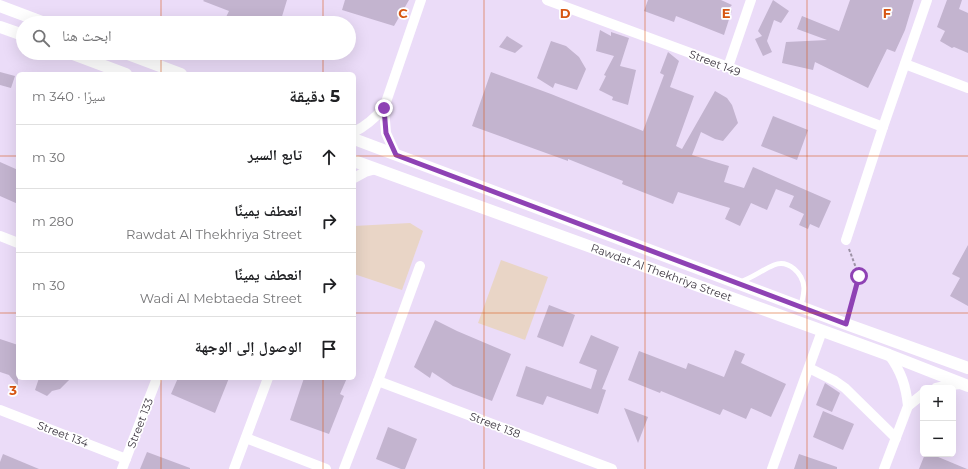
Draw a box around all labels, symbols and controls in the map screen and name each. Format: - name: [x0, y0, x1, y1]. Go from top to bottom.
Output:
- text: C: [398, 5, 408, 21]
- text: D: [560, 5, 571, 21]
- text: E: [722, 5, 731, 21]
- text: F: [883, 5, 891, 21]
- search box: [16, 16, 356, 60]
- text: ابحث هنا: [62, 26, 112, 45]
- icon: search: [30, 27, 52, 49]
- street label: Street 149: [687, 47, 743, 79]
- text: 5 دقيقة: [289, 86, 340, 106]
- text: سيرًا · 340 m: [32, 88, 105, 104]
- route end: [375, 99, 393, 117]
- text: تابع السير: [248, 145, 302, 164]
- icon: ahead: [318, 146, 340, 168]
- text: 30 m: [32, 149, 65, 165]
- text: انعطف يمينًا: [234, 201, 302, 220]
- icon: right: [318, 210, 340, 232]
- text: 280 m: [32, 213, 74, 229]
- text: Rawdat Al Thekhriya Street: [126, 226, 302, 242]
- street label: Rawdat Al Thekhriya Street: [589, 240, 734, 305]
- text: انعطف يمينًا: [234, 265, 302, 284]
- route start: [850, 267, 868, 285]
- icon: right: [318, 274, 340, 296]
- text: 30 m: [32, 277, 65, 293]
- text: Wadi Al Mebtaeda Street: [140, 290, 302, 306]
- text: الوصول إلى الوجهة: [195, 337, 302, 356]
- icon: arrive: [318, 338, 340, 360]
- text: 3: [8, 382, 17, 398]
- map controls: [920, 385, 956, 457]
- button: +: [920, 385, 956, 421]
- street label: Street 133: [124, 396, 156, 450]
- street label: Street 138: [468, 409, 522, 441]
- street label: Street 134: [35, 418, 91, 450]
- button: −: [920, 421, 956, 457]

